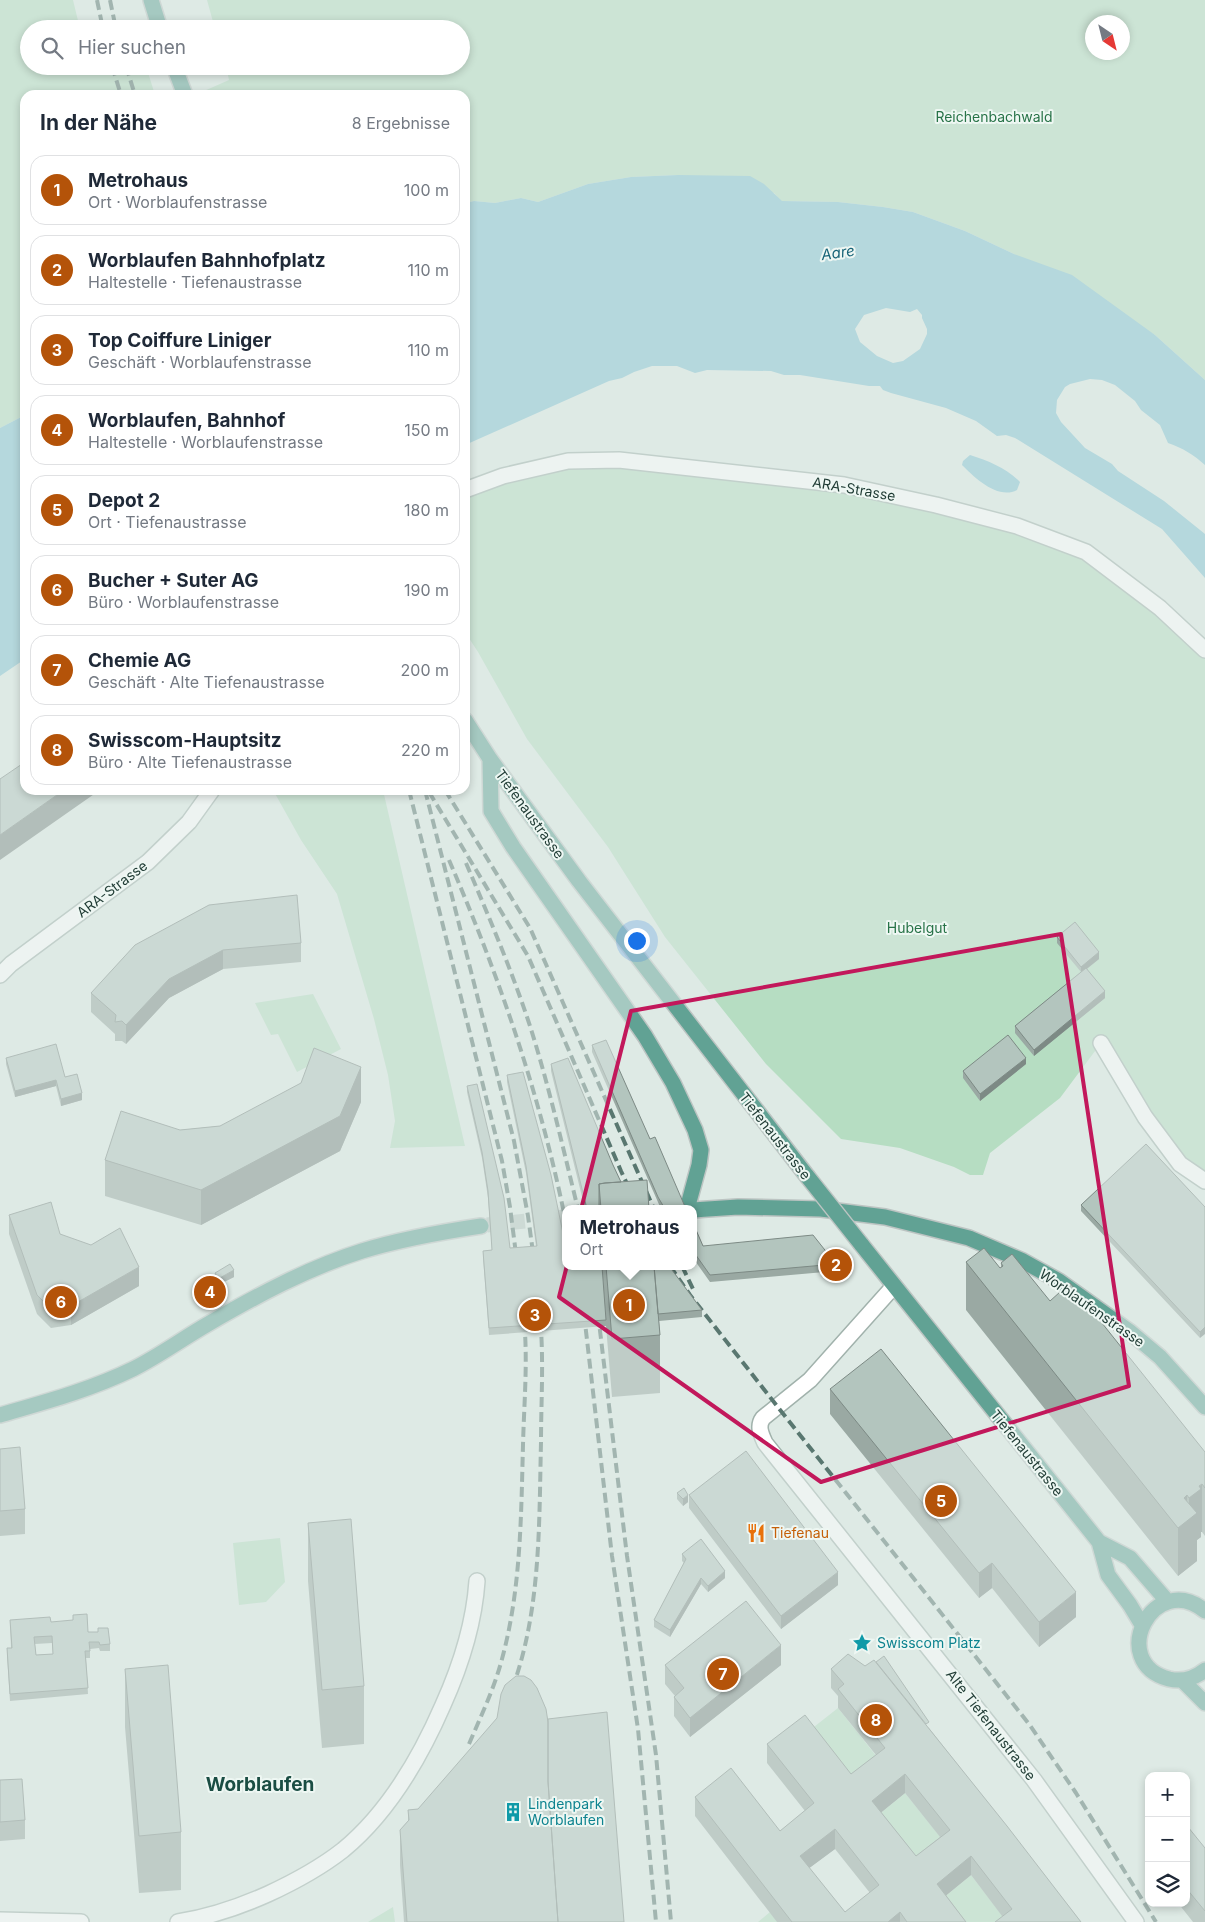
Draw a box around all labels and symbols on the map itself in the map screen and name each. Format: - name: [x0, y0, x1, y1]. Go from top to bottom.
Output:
- north arrow: [1085, 15, 1130, 60]
- park label: Reichenbachwald: [935, 108, 1053, 125]
- water label: Aare: [819, 241, 856, 264]
- street label: ARA-Strasse: [811, 473, 897, 504]
- street label: Tiefenaustrasse: [492, 766, 568, 862]
- street label: ARA-Strasse: [73, 857, 150, 921]
- park label: Hubelgut: [887, 919, 948, 936]
- your location: [624, 928, 650, 954]
- street label: Tiefenaustrasse: [736, 1089, 815, 1183]
- pin: 2: [820, 1246, 852, 1284]
- street label: Worblaufenstrasse: [1036, 1265, 1148, 1350]
- pin: 4: [194, 1273, 226, 1311]
- pin: 6: [45, 1283, 77, 1321]
- pin: 1: [613, 1286, 645, 1324]
- pin: 3: [519, 1296, 551, 1334]
- street label: Tiefenaustrasse: [987, 1406, 1067, 1499]
- pin: 5: [925, 1482, 957, 1520]
- restaurant icon: Tiefenau: [745, 1522, 767, 1544]
- place label: Tiefenau: [771, 1524, 829, 1541]
- place icon: Swisscom Platz: [851, 1632, 873, 1654]
- place label: Swisscom Platz: [877, 1634, 981, 1651]
- pin: 7: [707, 1655, 739, 1693]
- street label: Alte Tiefenaustrasse: [943, 1666, 1040, 1783]
- pin: 8: [860, 1701, 892, 1739]
- district label: Worblaufen: [206, 1773, 314, 1796]
- place label: Lindenpark Worblaufen: [528, 1795, 604, 1828]
- building icon: Lindenpark Worblaufen: [502, 1801, 524, 1823]

